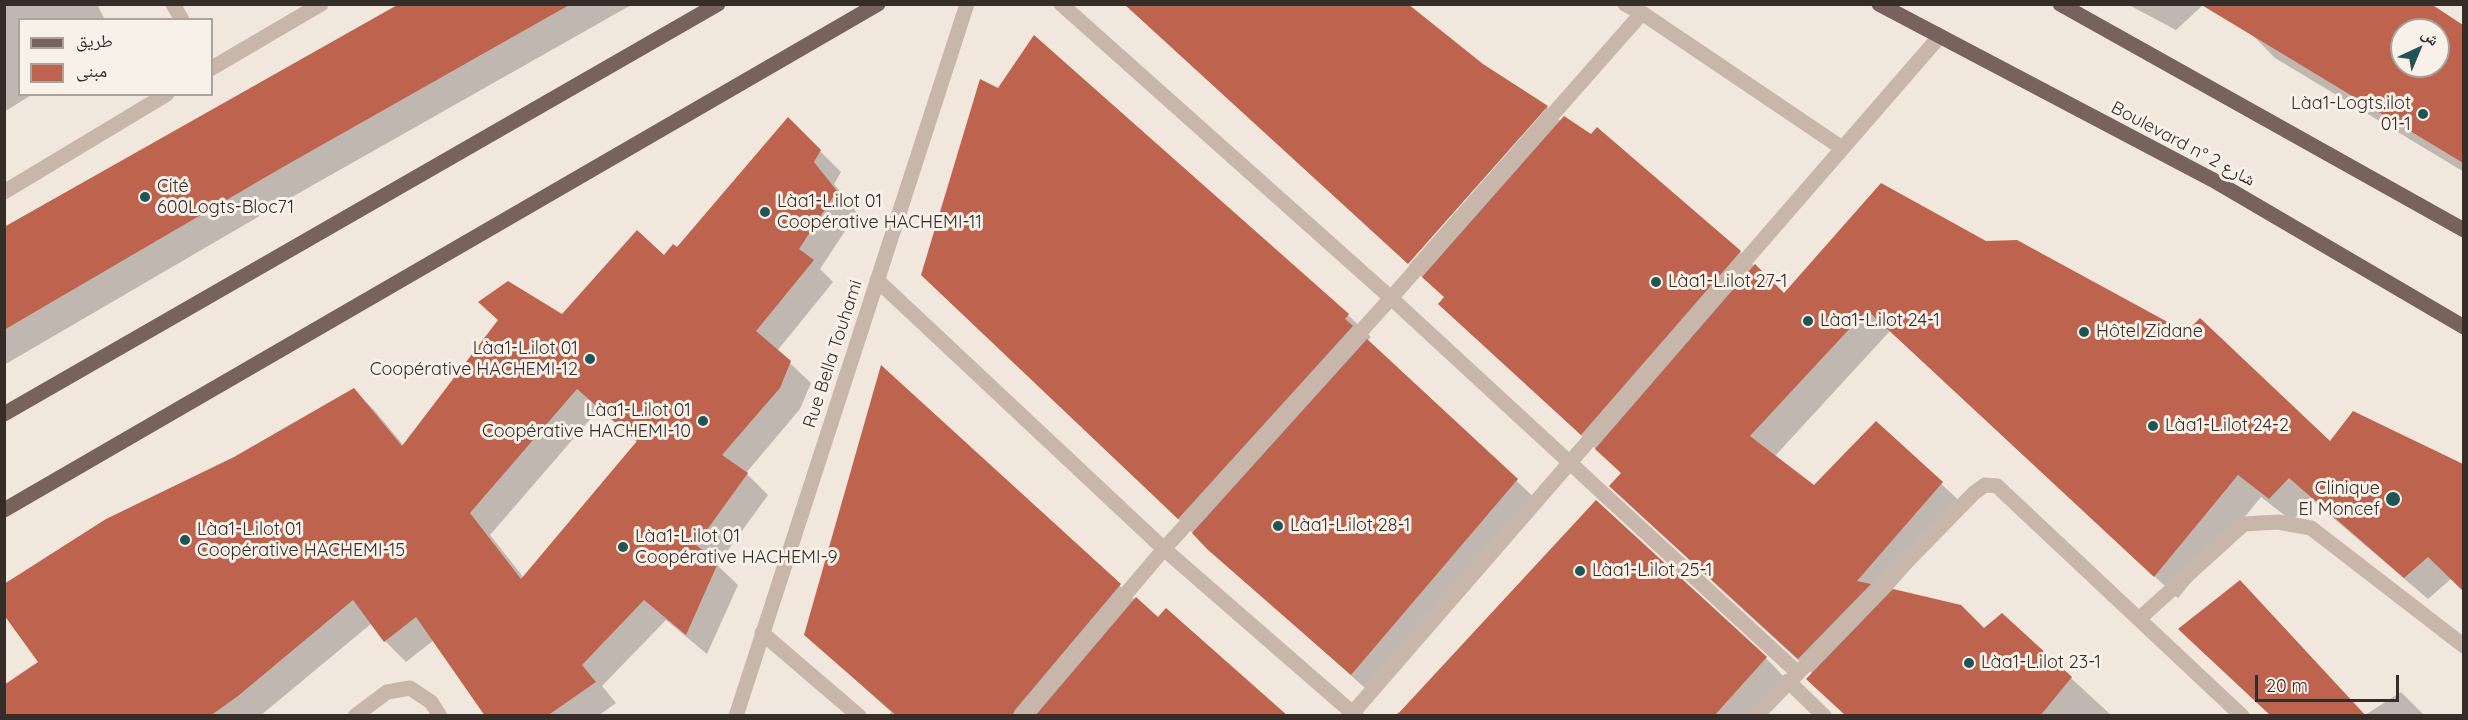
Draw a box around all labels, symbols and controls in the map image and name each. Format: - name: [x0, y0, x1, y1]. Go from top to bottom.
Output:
- legend: [18, 18, 213, 96]
- north arrow: [2390, 18, 2450, 78]
- text: ش: [2418, 23, 2444, 50]
- text: طريق: [76, 29, 113, 52]
- text: مبنى: [76, 59, 107, 82]
- place label: Làa1-Logts.ilot 01-1: [2291, 93, 2411, 136]
- street label: Boulevard n° شارع 2: [2107, 97, 2259, 191]
- marker: Làa1-Logts.ilot 01-1: [2416, 107, 2430, 121]
- place label: Cité 600Logts-Bloc71: [157, 176, 294, 219]
- marker: Cité 600Logts-Bloc71: [138, 190, 152, 204]
- place label: Làa1-L.ilot 01 Coopérative HACHEMI-11: [777, 191, 982, 234]
- marker: Làa1-L.ilot 01 Coopérative HACHEMI-11: [758, 205, 772, 219]
- place label: Làa1-L.ilot 27-1: [1668, 271, 1787, 293]
- marker: Làa1-L.ilot 27-1: [1649, 275, 1663, 289]
- street label: Rue Bella Touhami: [799, 277, 867, 431]
- place label: Làa1-L.ilot 24-1: [1820, 310, 1940, 332]
- marker: Làa1-L.ilot 24-1: [1801, 314, 1815, 328]
- place label: Hôtel Zidane: [2096, 321, 2203, 343]
- marker: Hôtel Zidane: [2077, 325, 2091, 339]
- place label: Làa1-L.ilot 01 Coopérative HACHEMI-12: [370, 338, 578, 380]
- marker: Làa1-L.ilot 01 Coopérative HACHEMI-12: [583, 352, 597, 366]
- place label: Làa1-L.ilot 01 Coopérative HACHEMI-10: [482, 400, 691, 442]
- marker: Làa1-L.ilot 01 Coopérative HACHEMI-10: [696, 414, 710, 428]
- place label: Làa1-L.ilot 24-2: [2165, 415, 2289, 437]
- marker: Làa1-L.ilot 24-2: [2146, 419, 2160, 433]
- place label: Clinique El Moncef: [2299, 478, 2380, 520]
- marker: Clinique El Moncef: [2384, 490, 2402, 508]
- place label: Làa1-L.ilot 28-1: [1290, 515, 1410, 537]
- place label: Làa1-L.ilot 01 Coopérative HACHEMI-15: [197, 519, 405, 562]
- marker: Làa1-L.ilot 28-1: [1271, 519, 1285, 533]
- place label: Làa1-L.ilot 01 Coopérative HACHEMI-9: [635, 526, 838, 568]
- marker: Làa1-L.ilot 01 Coopérative HACHEMI-15: [178, 533, 192, 547]
- marker: Làa1-L.ilot 01 Coopérative HACHEMI-9: [616, 540, 630, 554]
- place label: Làa1-L.ilot 25-1: [1592, 560, 1712, 582]
- marker: Làa1-L.ilot 25-1: [1573, 564, 1587, 578]
- place label: Làa1-L.ilot 23-1: [1981, 652, 2101, 674]
- marker: Làa1-L.ilot 23-1: [1962, 656, 1976, 670]
- scale bar: [2258, 663, 2402, 701]
- text: 20 m: [2266, 674, 2308, 697]

